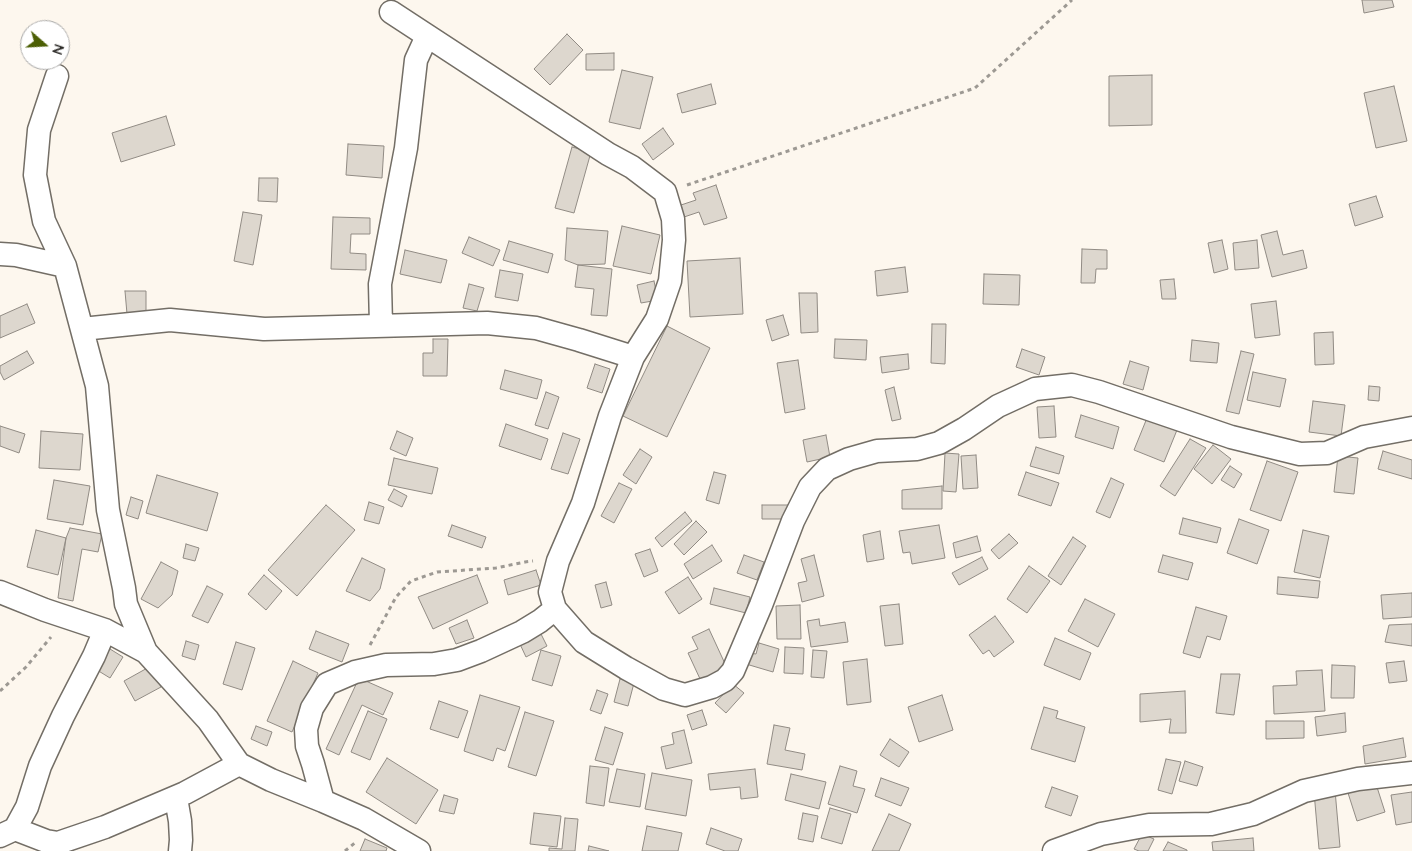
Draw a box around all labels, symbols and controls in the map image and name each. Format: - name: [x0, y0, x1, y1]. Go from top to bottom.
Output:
- north arrow: [20, 20, 70, 70]
- text: N: [48, 42, 68, 57]

